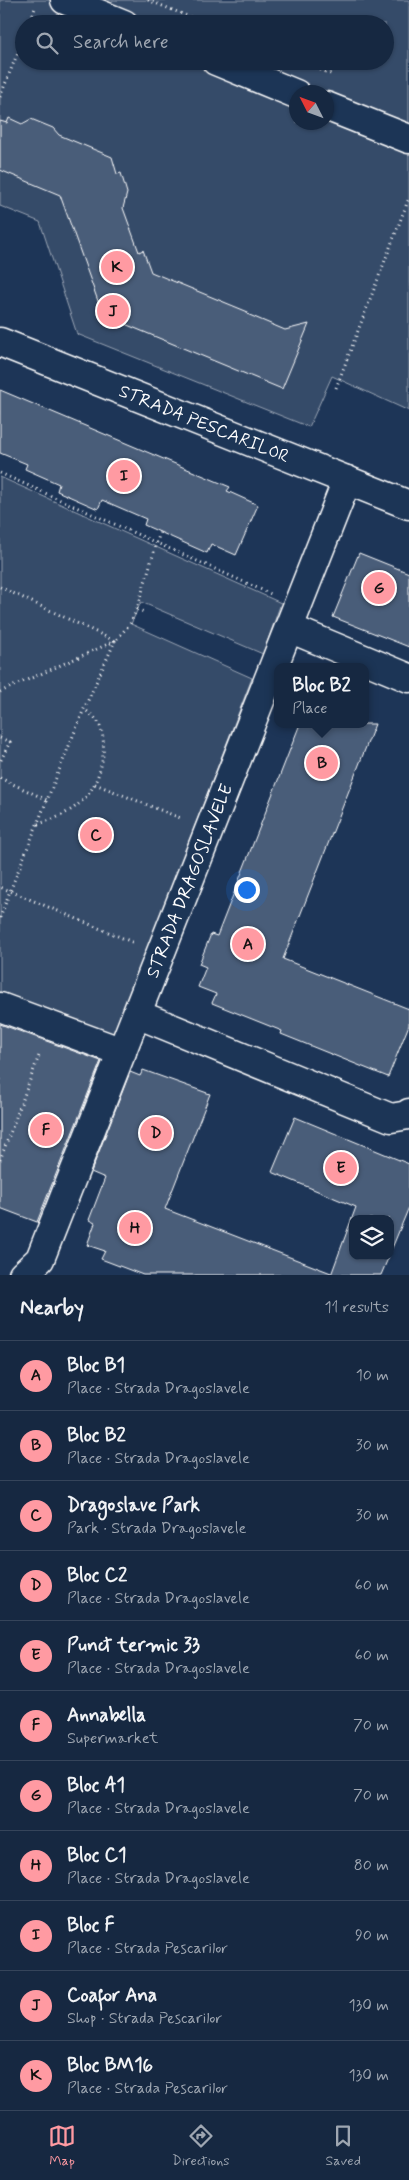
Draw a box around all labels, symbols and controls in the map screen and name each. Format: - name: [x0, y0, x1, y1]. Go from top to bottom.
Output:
- search box: [15, 15, 394, 70]
- icon: search: [33, 29, 61, 57]
- text: Search here: [73, 30, 169, 55]
- north arrow: [289, 85, 334, 130]
- pin: K: [101, 248, 133, 286]
- pin: J: [97, 292, 129, 330]
- street label: STRADA PESCARILOR: [115, 380, 293, 469]
- pin: I: [108, 457, 140, 495]
- pin: G: [363, 569, 395, 607]
- popup: [274, 663, 369, 728]
- text: Bloc B2: [292, 673, 351, 698]
- text: Place: [292, 698, 327, 719]
- pin: B: [306, 744, 338, 782]
- street label: STRADA DRAGOSLAVELE: [141, 780, 239, 982]
- pin: C: [80, 816, 112, 854]
- your location: [234, 877, 260, 903]
- pin: A: [232, 925, 264, 963]
- pin: F: [30, 1111, 62, 1149]
- pin: D: [140, 1114, 172, 1152]
- pin: E: [325, 1149, 357, 1187]
- pin: H: [119, 1209, 151, 1247]
- map controls: [349, 1215, 394, 1260]
- button: layers: [349, 1215, 394, 1260]
- text: Nearby: [20, 1294, 84, 1322]
- text: 11 results: [324, 1297, 389, 1318]
- text: Bloc B1: [67, 1353, 125, 1378]
- text: A: [31, 1365, 41, 1386]
- text: 10 m: [356, 1365, 389, 1386]
- text: Place · Strada Dragoslavele: [67, 1378, 250, 1399]
- text: Bloc B2: [67, 1423, 126, 1448]
- text: B: [31, 1435, 41, 1456]
- text: 30 m: [356, 1435, 389, 1456]
- text: Place · Strada Dragoslavele: [67, 1448, 250, 1469]
- text: Dragoslave Park: [67, 1493, 200, 1518]
- text: C: [30, 1505, 42, 1526]
- text: 30 m: [356, 1505, 389, 1526]
- text: Park · Strada Dragoslavele: [67, 1518, 247, 1539]
- text: Bloc C2: [67, 1563, 127, 1588]
- text: D: [30, 1575, 42, 1596]
- text: 60 m: [355, 1575, 389, 1596]
- text: Place · Strada Dragoslavele: [67, 1588, 250, 1609]
- text: Punct termic 33: [67, 1633, 200, 1658]
- text: E: [31, 1645, 41, 1666]
- text: 60 m: [355, 1645, 389, 1666]
- text: Place · Strada Dragoslavele: [67, 1658, 250, 1679]
- text: Annabella: [67, 1703, 146, 1728]
- text: F: [32, 1715, 40, 1736]
- text: 70 m: [353, 1715, 389, 1736]
- text: Supermarket: [67, 1728, 158, 1749]
- text: Bloc A1: [67, 1773, 125, 1798]
- text: G: [31, 1785, 41, 1806]
- text: 70 m: [353, 1785, 389, 1806]
- text: Place · Strada Dragoslavele: [67, 1798, 250, 1819]
- text: Bloc C1: [67, 1843, 126, 1868]
- text: H: [31, 1855, 41, 1876]
- text: 80 m: [354, 1855, 389, 1876]
- text: Place · Strada Dragoslavele: [67, 1868, 250, 1889]
- text: Bloc F: [67, 1913, 114, 1938]
- text: I: [32, 1925, 40, 1946]
- text: 90 m: [355, 1925, 389, 1946]
- text: Place · Strada Pescarilor: [67, 1938, 228, 1959]
- text: Coafor Ana: [67, 1983, 157, 2008]
- text: J: [31, 1995, 41, 2016]
- text: 130 m: [348, 1995, 389, 2016]
- text: Shop · Strada Pescarilor: [67, 2008, 222, 2029]
- text: Bloc BM16: [67, 2053, 153, 2078]
- text: K: [30, 2065, 42, 2086]
- text: 130 m: [348, 2065, 389, 2086]
- text: Place · Strada Pescarilor: [67, 2078, 228, 2099]
- tab: Map: [48, 2122, 76, 2170]
- tab: Directions: [172, 2122, 230, 2170]
- tab: Saved: [326, 2122, 361, 2170]

